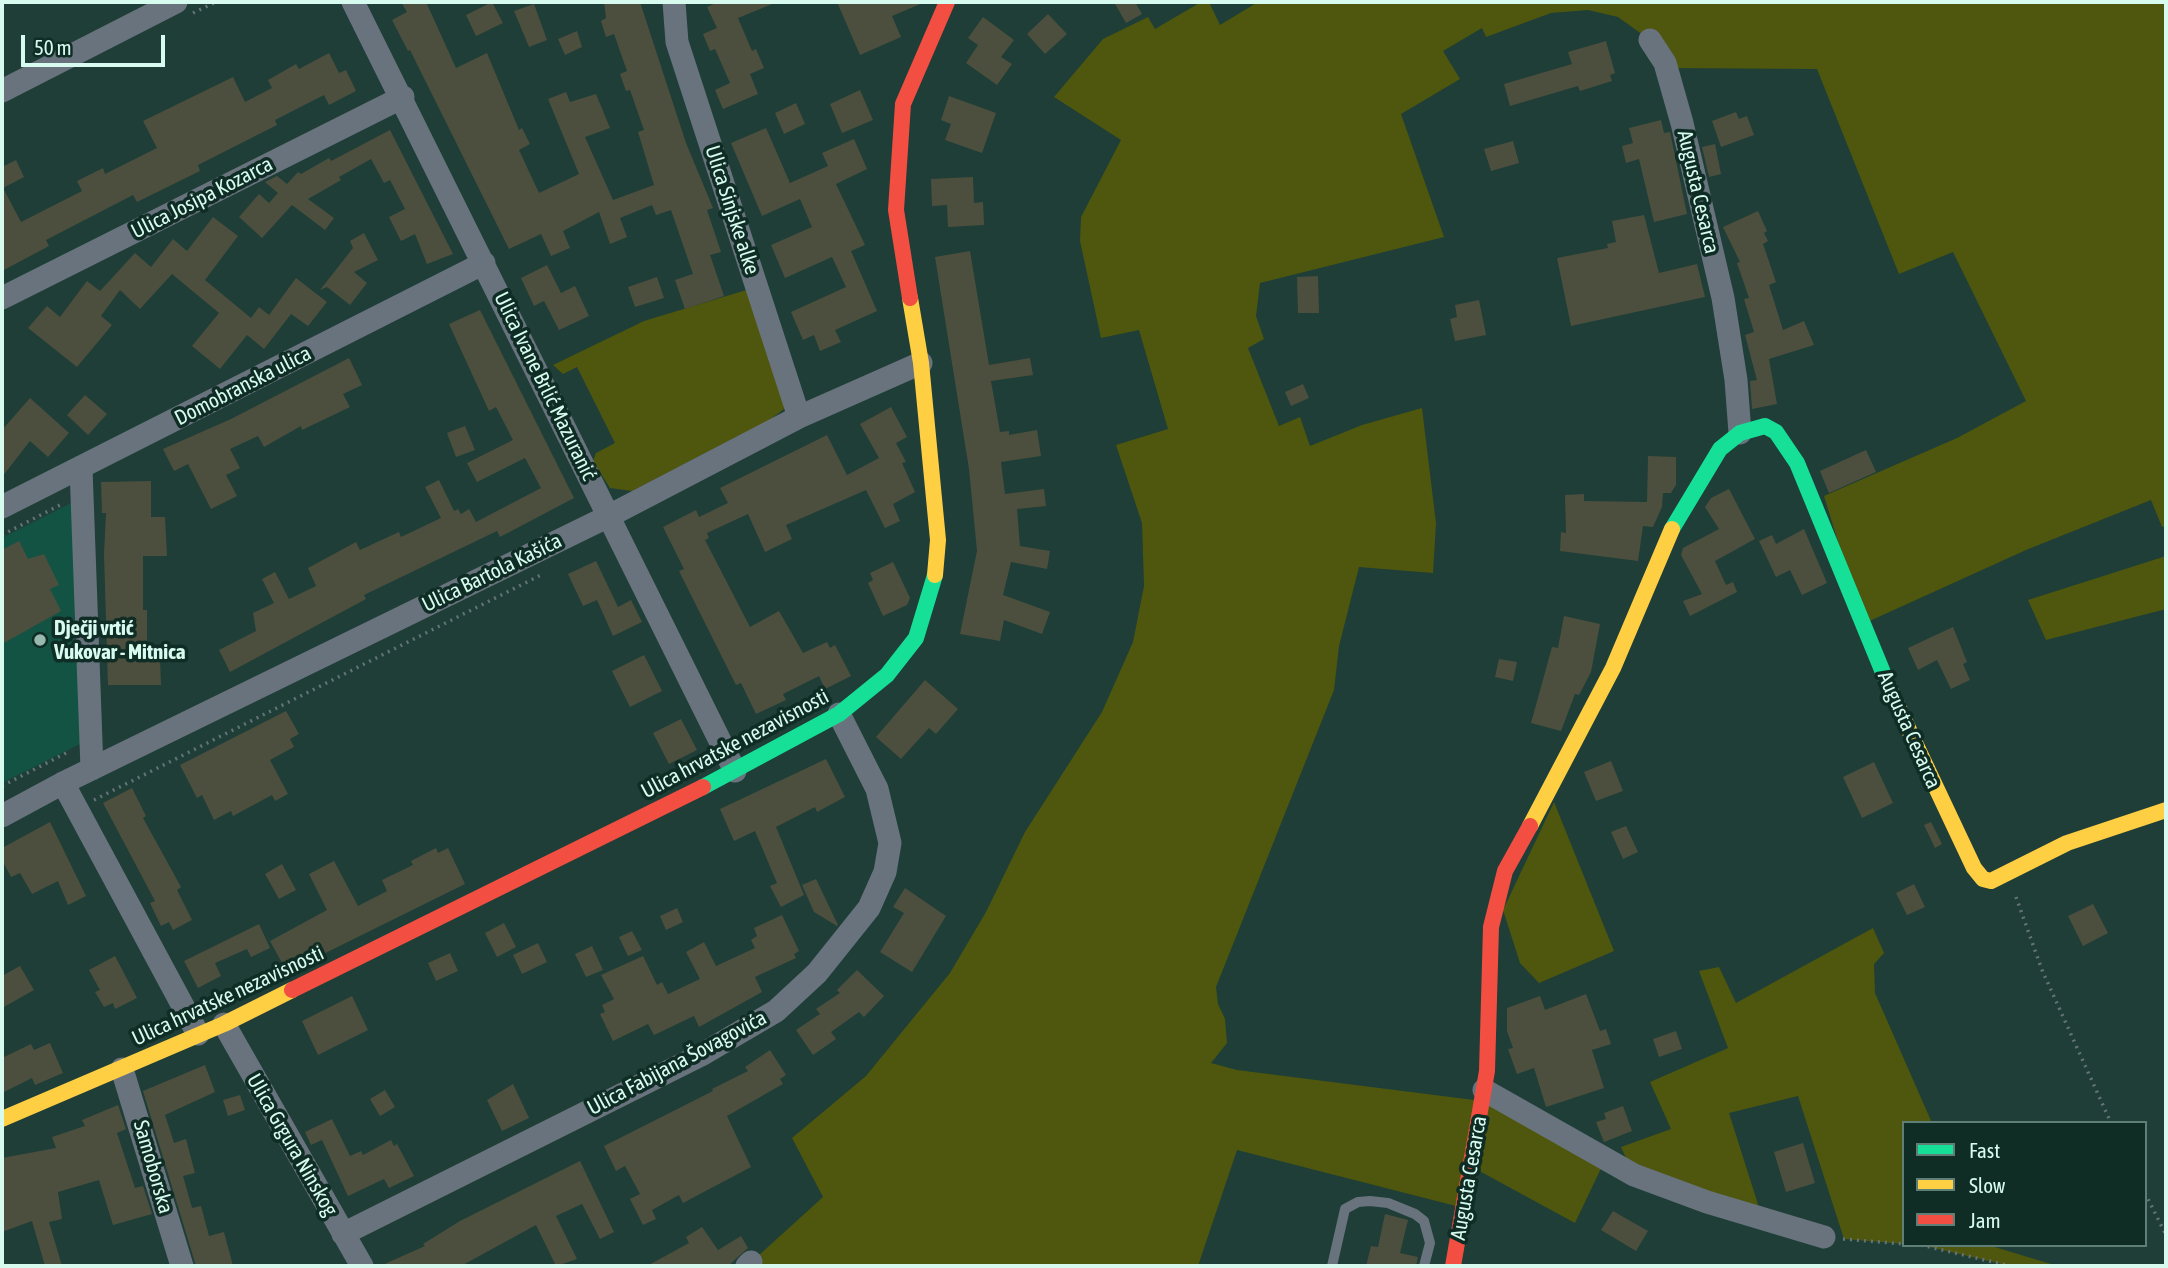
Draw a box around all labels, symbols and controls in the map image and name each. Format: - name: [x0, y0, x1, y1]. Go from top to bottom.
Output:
- scale bar: [24, 21, 168, 65]
- text: 50 m: [34, 35, 72, 59]
- street label: Augusta Cesarca: [1672, 128, 1724, 256]
- street label: Ulica Sinjske alke: [699, 142, 765, 278]
- street label: Ulica Josipa Kozarca: [127, 152, 277, 244]
- street label: Ulica Ivane Brlić Mazuranić: [488, 288, 602, 484]
- street label: Domobranska ulica: [171, 341, 315, 431]
- street label: Ulica Bartola Kašića: [418, 528, 566, 618]
- place label: Dječji vrtić Vukovar - Mitnica: [54, 615, 186, 665]
- marker: Dječji vrtić Vukovar - Mitnica: [32, 632, 48, 648]
- street label: Augusta Cesarca: [1872, 668, 1946, 792]
- street label: Ulica hrvatske nezavisnosti: [637, 684, 833, 804]
- street label: Ulica hrvatske nezavisnosti: [128, 940, 328, 1052]
- street label: Ulica Fabijana Šovagovića: [583, 1005, 771, 1121]
- street label: Ulica Grgura Ninskog: [241, 1069, 343, 1221]
- street label: Augusta Cesarca: [1446, 1114, 1492, 1242]
- street label: Samoborska: [128, 1117, 178, 1217]
- legend: [1902, 1121, 2147, 1247]
- text: Fast: [1969, 1138, 2000, 1162]
- text: Slow: [1969, 1173, 2005, 1197]
- text: Jam: [1969, 1208, 2001, 1232]

